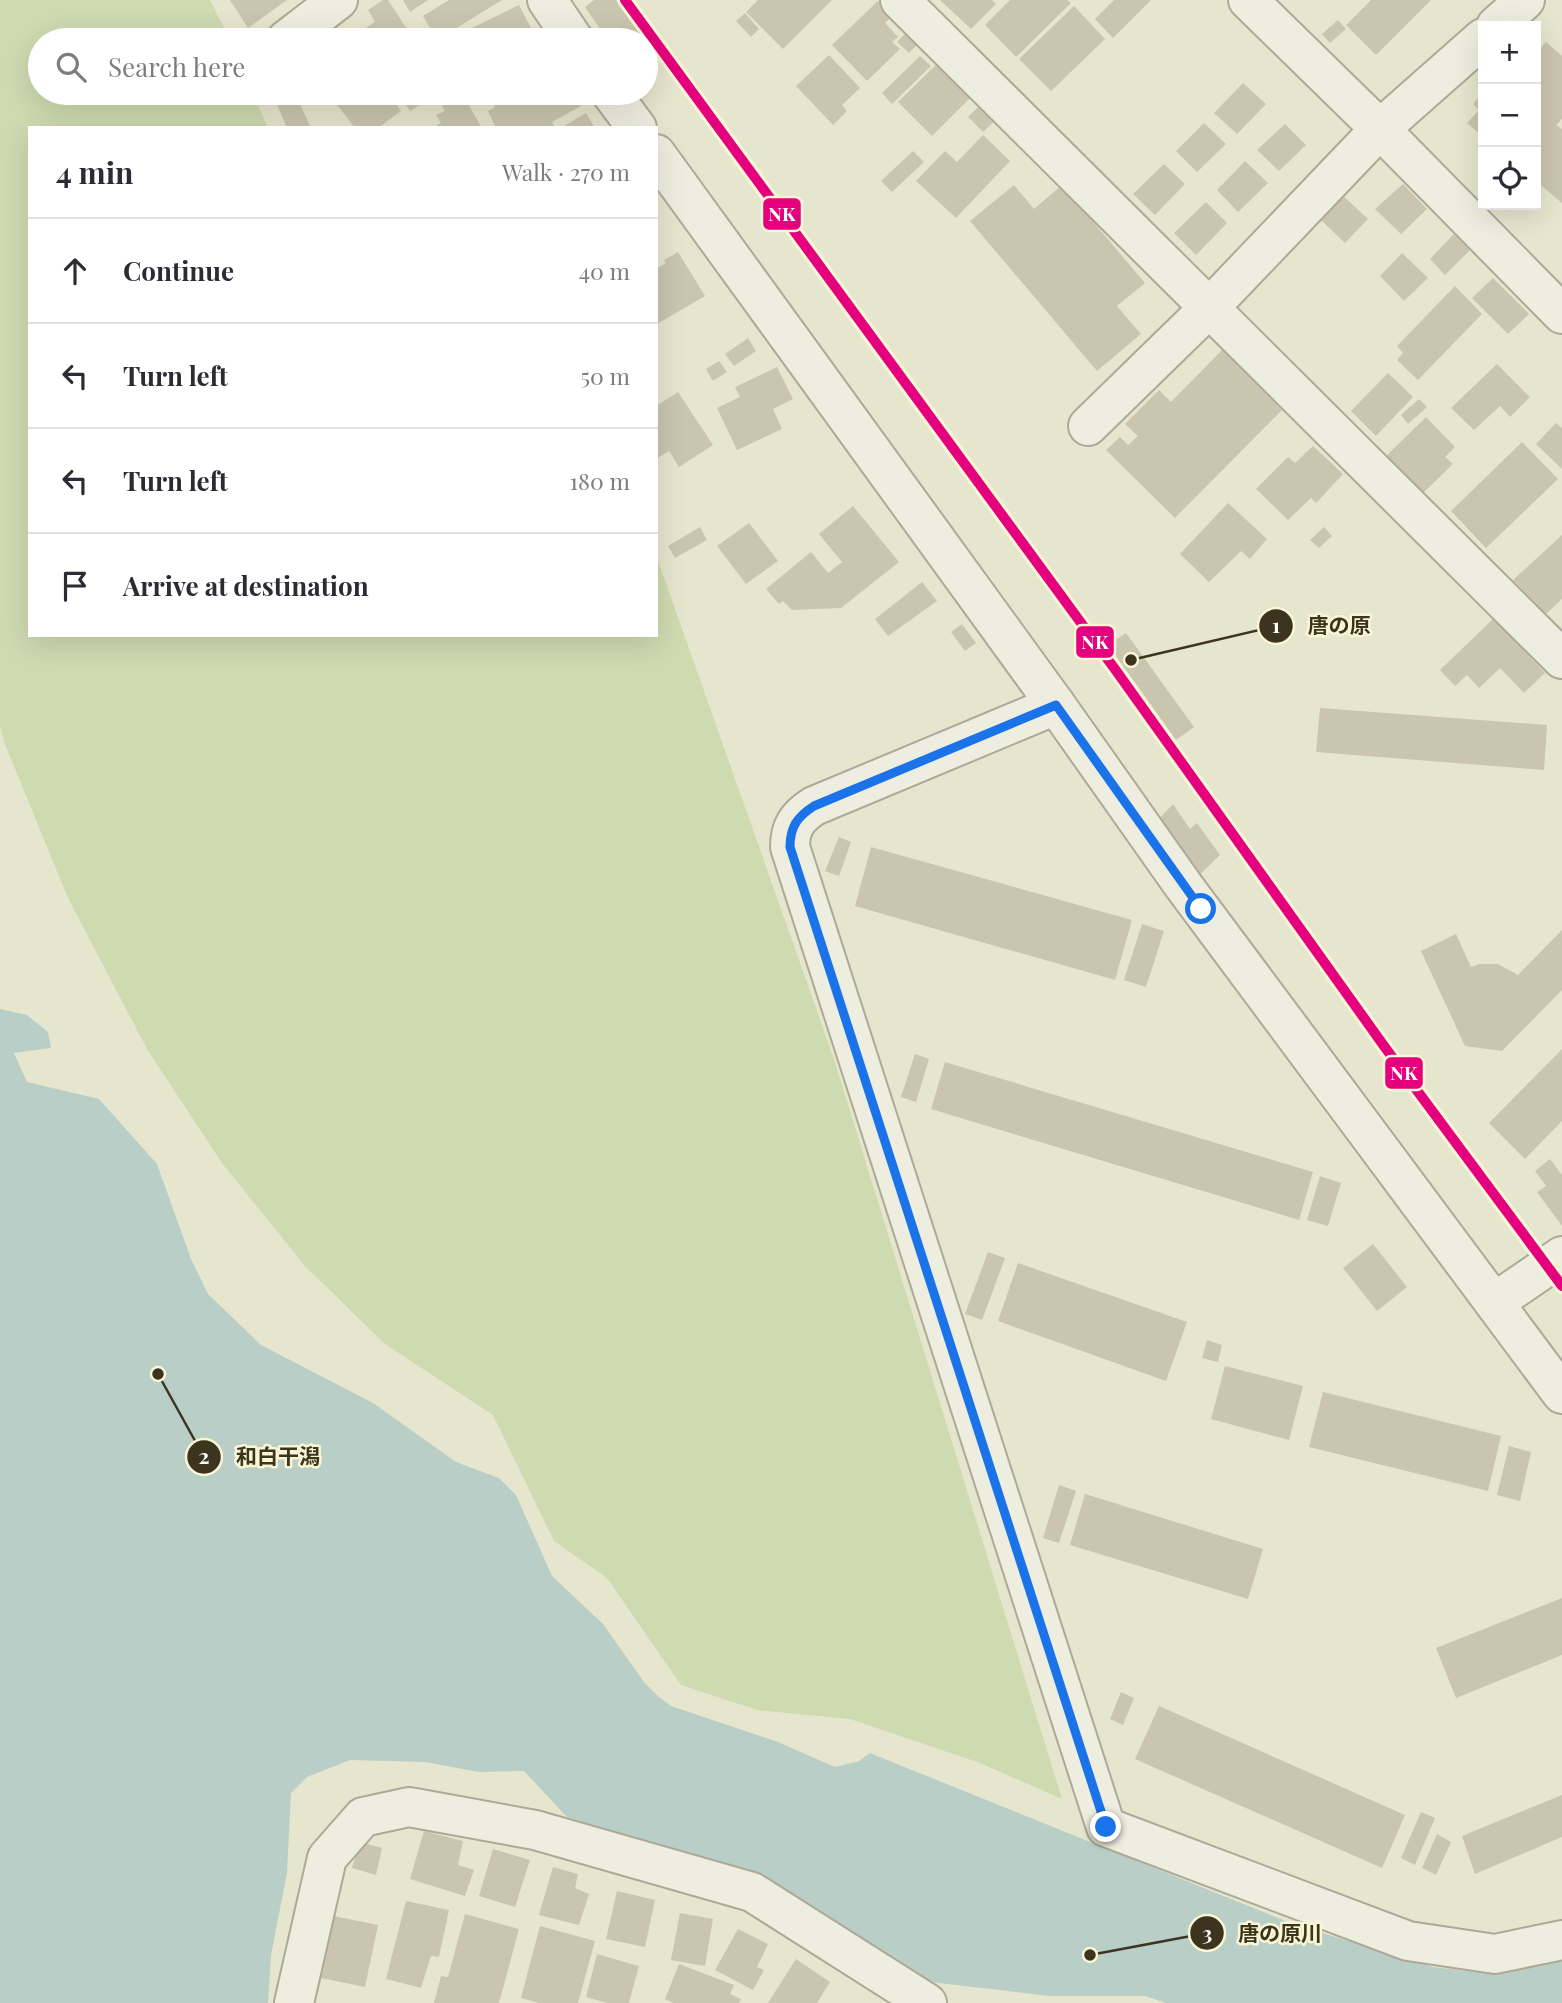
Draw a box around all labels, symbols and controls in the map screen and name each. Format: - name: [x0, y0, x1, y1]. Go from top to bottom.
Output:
- map controls: [1478, 21, 1541, 210]
- button: +: [1478, 21, 1541, 84]
- search box: [28, 28, 658, 105]
- icon: search: [52, 48, 90, 86]
- text: Search here: [108, 49, 245, 84]
- button: −: [1478, 84, 1541, 147]
- button: locate: [1478, 147, 1541, 210]
- text: 4 min: [56, 152, 134, 192]
- text: Walk · 270 m: [502, 156, 630, 187]
- line badge: NK: [762, 197, 802, 231]
- text: NK: [768, 200, 796, 226]
- icon: ahead: [56, 252, 94, 290]
- text: Continue: [123, 253, 234, 288]
- text: 40 m: [579, 255, 630, 286]
- icon: left: [56, 357, 94, 395]
- text: Turn left: [123, 358, 228, 393]
- text: 50 m: [581, 360, 630, 391]
- icon: left: [56, 462, 94, 500]
- text: Turn left: [123, 463, 228, 498]
- text: 180 m: [570, 465, 630, 496]
- icon: arrive: [56, 567, 94, 605]
- text: Arrive at destination: [123, 568, 369, 603]
- callout: 唐の原: [1259, 605, 1385, 647]
- text: 1: [1272, 610, 1280, 638]
- text: 唐の原: [1308, 610, 1371, 638]
- line badge: NK: [1075, 625, 1115, 659]
- text: NK: [1081, 628, 1109, 654]
- route start: [1185, 893, 1216, 924]
- line badge: NK: [1384, 1056, 1424, 1090]
- text: NK: [1390, 1059, 1418, 1085]
- callout: 和白干潟: [187, 1436, 334, 1478]
- text: 2: [199, 1441, 210, 1469]
- text: 和白干潟: [236, 1441, 320, 1469]
- route end: [1090, 1811, 1121, 1842]
- callout: 唐の原川: [1189, 1912, 1336, 1954]
- text: 3: [1202, 1918, 1212, 1946]
- text: 唐の原川: [1238, 1918, 1322, 1946]

